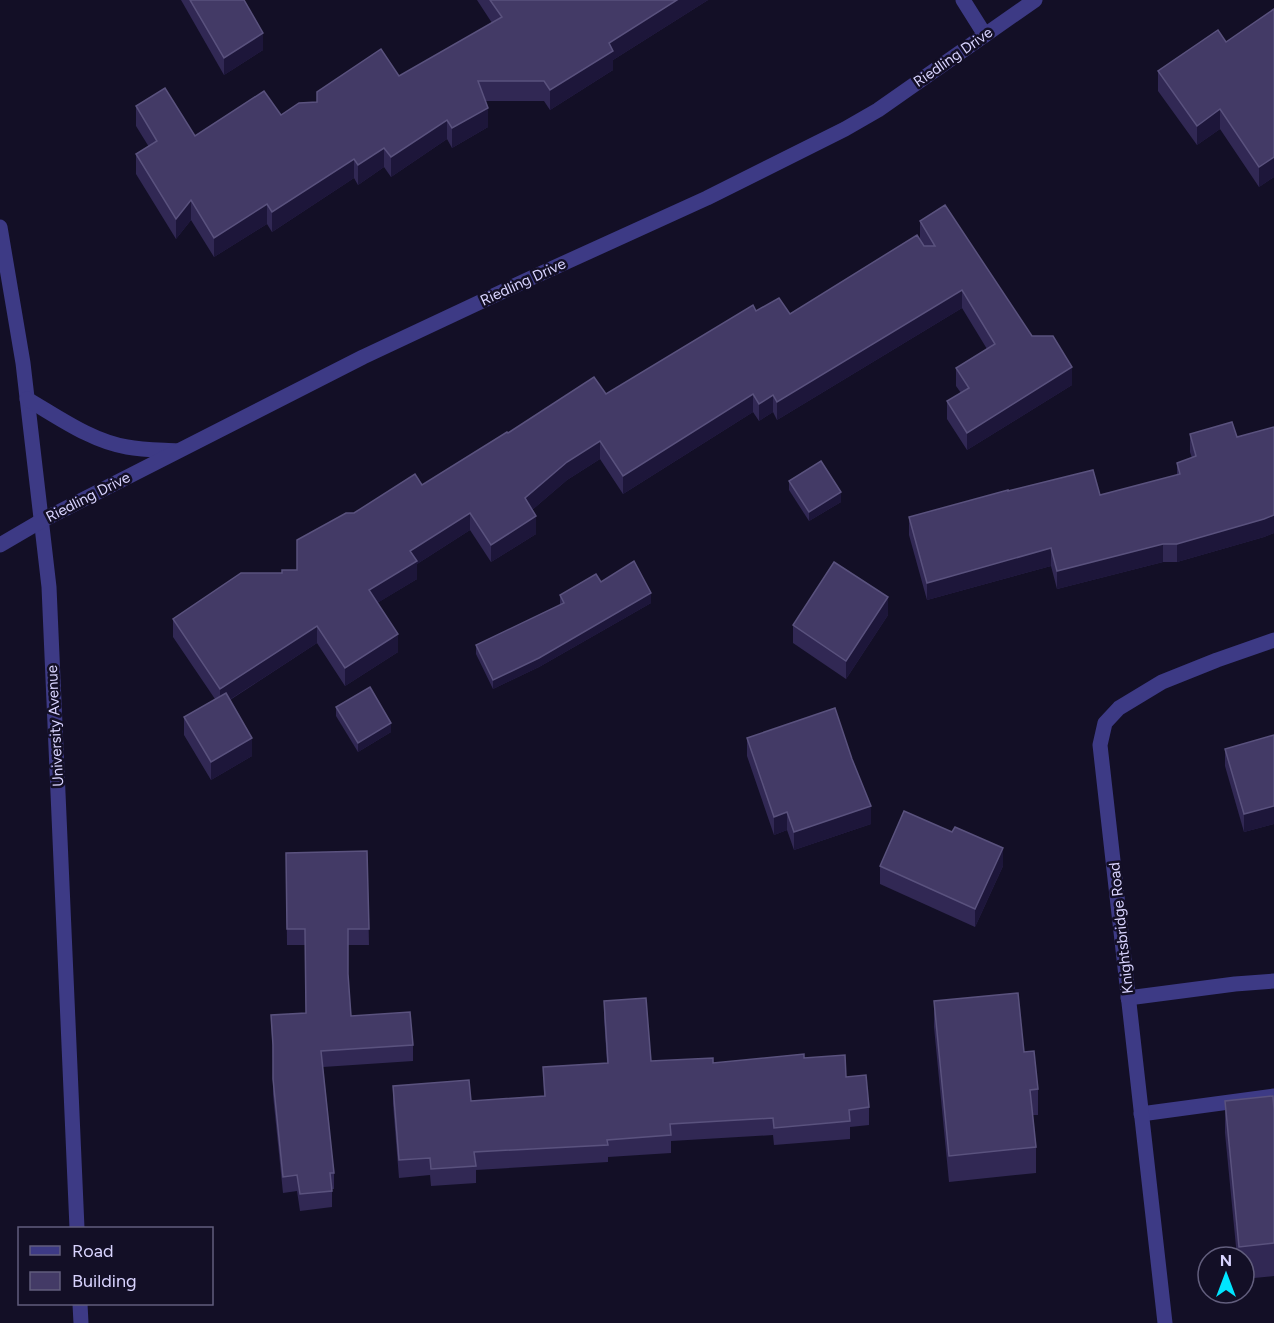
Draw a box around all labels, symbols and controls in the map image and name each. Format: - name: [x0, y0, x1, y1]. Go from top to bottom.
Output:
- street label: Riedling Drive: [910, 23, 996, 91]
- street label: Riedling Drive: [477, 254, 569, 310]
- street label: Riedling Drive: [43, 468, 133, 526]
- street label: University Avenue: [43, 665, 67, 787]
- street label: Knightsbridge Road: [1105, 861, 1137, 995]
- legend: [18, 1227, 213, 1305]
- text: Road: [72, 1240, 113, 1262]
- north arrow: [1196, 1245, 1256, 1305]
- text: N: [1220, 1251, 1232, 1270]
- text: Building: [72, 1270, 137, 1292]

